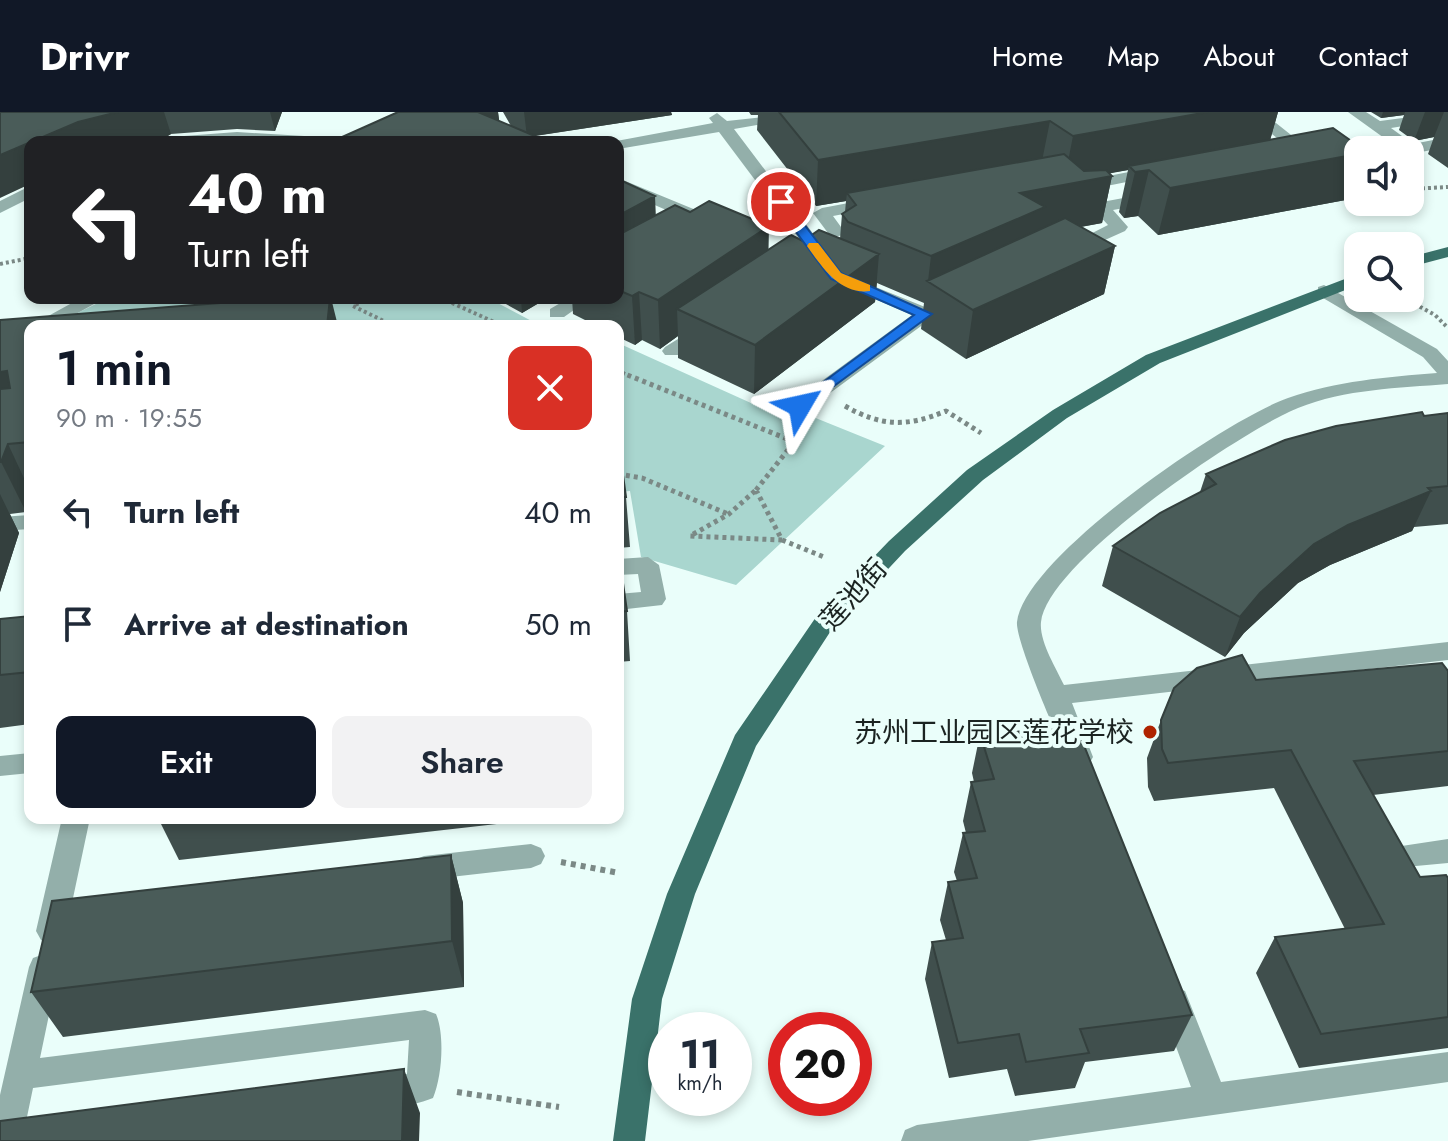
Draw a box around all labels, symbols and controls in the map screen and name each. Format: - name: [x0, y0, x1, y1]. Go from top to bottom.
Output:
- text: Drivr: [40, 29, 130, 84]
- text: Home: [992, 36, 1063, 77]
- text: Map: [1107, 36, 1159, 77]
- text: About: [1203, 36, 1275, 77]
- text: Contact: [1319, 36, 1408, 77]
- map controls: [1344, 136, 1424, 312]
- button: sound: [1344, 136, 1424, 216]
- text: 40 m: [188, 153, 327, 234]
- icon: left: [56, 168, 160, 272]
- pin: [747, 168, 815, 236]
- icon: arrive: [759, 180, 803, 224]
- text: Turn left: [188, 228, 309, 280]
- button: search: [1344, 232, 1424, 312]
- text: 1 min: [56, 334, 173, 403]
- button: close: [508, 346, 592, 430]
- position arrow: [758, 364, 842, 448]
- text: 90 m · 19:55: [56, 399, 202, 437]
- icon: left: [56, 490, 100, 534]
- text: Turn left: [124, 491, 239, 534]
- text: 40 m: [524, 491, 592, 534]
- street label: 莲池街: [810, 549, 897, 639]
- icon: arrive: [56, 602, 100, 646]
- text: Arrive at destination: [124, 603, 409, 646]
- text: 50 m: [525, 603, 592, 646]
- place label: 苏州工业园区莲花学校: [854, 712, 1134, 753]
- button: Exit: [56, 716, 316, 808]
- button: Share: [332, 716, 592, 808]
- marker: 苏州工业园区莲花学校: [1141, 723, 1159, 741]
- speed limit sign: 20: [768, 1012, 872, 1116]
- text: 11: [680, 1025, 720, 1083]
- text: km/h: [677, 1069, 723, 1098]

